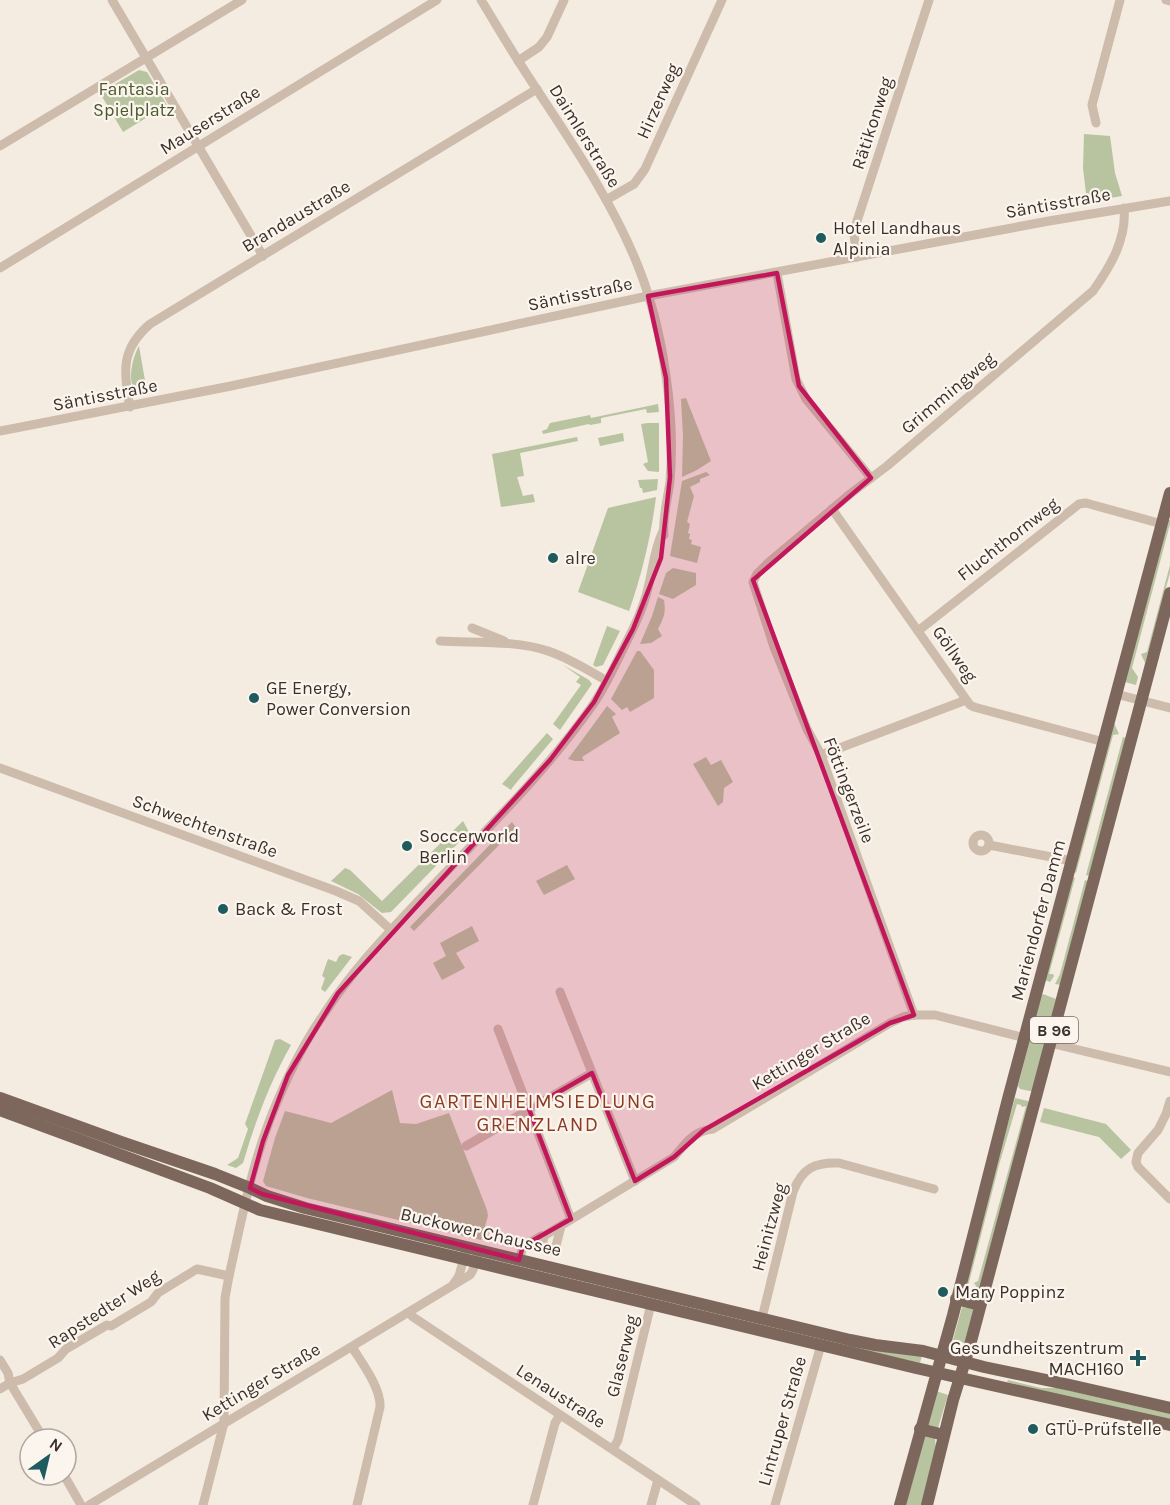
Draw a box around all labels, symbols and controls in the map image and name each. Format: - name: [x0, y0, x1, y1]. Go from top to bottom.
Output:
- street label: Hirzerweg: [632, 60, 684, 142]
- street label: Rätikonweg: [847, 74, 897, 172]
- park label: Fantasia Spielplatz: [93, 78, 175, 121]
- street label: Mauserstraße: [156, 80, 264, 160]
- street label: Daimlerstraße: [544, 80, 626, 192]
- street label: Brandaustraße: [238, 175, 354, 257]
- street label: Säntisstraße: [1004, 183, 1112, 223]
- place label: Hotel Landhaus Alpinia: [833, 217, 961, 260]
- marker: Hotel Landhaus Alpinia: [814, 231, 828, 245]
- street label: Säntisstraße: [526, 272, 634, 316]
- street label: Grimmingweg: [897, 347, 999, 439]
- street label: Säntisstraße: [51, 374, 159, 416]
- street label: Fluchthornweg: [953, 493, 1063, 585]
- place label: alre: [565, 547, 596, 569]
- marker: alre: [546, 551, 560, 565]
- street label: Göllweg: [928, 621, 982, 687]
- place label: GE Energy, Power Conversion: [266, 677, 411, 720]
- marker: GE Energy, Power Conversion: [247, 691, 261, 705]
- street label: Föttingerzeile: [819, 734, 879, 846]
- street label: Schwechtenstraße: [129, 789, 281, 863]
- place label: Soccerworld Berlin: [419, 825, 519, 868]
- street label: Mariendorfer Damm: [1006, 837, 1070, 1003]
- marker: Soccerworld Berlin: [400, 839, 414, 853]
- place label: Back & Frost: [235, 898, 343, 920]
- marker: Back & Frost: [216, 902, 230, 916]
- street label: Kettinger Straße: [748, 1007, 874, 1095]
- road number: B 96: [1030, 1017, 1078, 1043]
- district label: GARTENHEIMSIEDLUNG GRENZLAND: [420, 1090, 656, 1136]
- street label: Heinitzweg: [747, 1180, 791, 1274]
- street label: Buckower Chaussee: [398, 1203, 564, 1261]
- street label: Rapstedter Weg: [44, 1265, 164, 1353]
- place label: Mary Poppinz: [955, 1281, 1065, 1303]
- marker: Mary Poppinz: [936, 1285, 950, 1299]
- street label: Glaserweg: [601, 1312, 643, 1400]
- place label: Gesundheitszentrum MACH160: [950, 1337, 1124, 1380]
- street label: Kettinger Straße: [198, 1338, 324, 1426]
- marker: Gesundheitszentrum MACH160: [1129, 1349, 1147, 1367]
- street label: Lintruper Straße: [753, 1354, 811, 1488]
- street label: Lenaustraße: [512, 1359, 610, 1433]
- place label: GTÜ-Prüfstelle: [1045, 1418, 1162, 1440]
- marker: GTÜ-Prüfstelle: [1026, 1422, 1040, 1436]
- north arrow: [18, 1427, 78, 1487]
- text: N: [46, 1434, 66, 1456]

